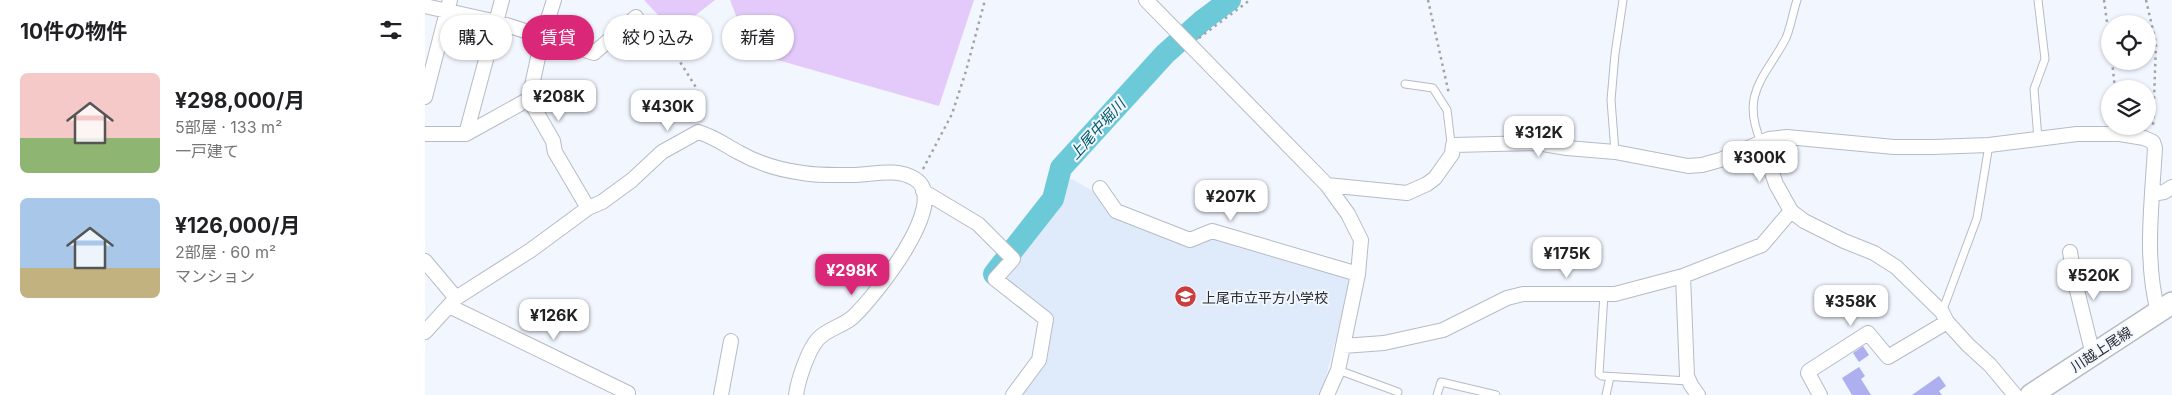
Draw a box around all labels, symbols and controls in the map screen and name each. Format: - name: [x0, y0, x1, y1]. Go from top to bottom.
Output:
- chip: 購入: [440, 15, 512, 60]
- chip: 賃貸: [522, 15, 594, 60]
- chip: 絞り込み: [604, 15, 712, 60]
- chip: 新着: [722, 15, 794, 60]
- map controls: [2101, 15, 2156, 135]
- button: locate: [2101, 15, 2156, 70]
- icon: filters: [377, 16, 405, 44]
- text: 10件の物件: [20, 19, 127, 44]
- pin: ¥208K: [524, 80, 594, 122]
- button: layers: [2101, 80, 2156, 135]
- text: ¥208K: [533, 86, 585, 106]
- text: ¥298,000/月: [175, 88, 305, 113]
- pin: ¥430K: [633, 90, 703, 132]
- icon: home: [60, 93, 120, 153]
- water label: 上尾中堀川: [1065, 93, 1130, 163]
- text: ¥430K: [642, 96, 694, 116]
- pin: ¥312K: [1504, 116, 1574, 158]
- text: 5部屋 · 133 m²: [175, 117, 282, 137]
- text: ¥312K: [1515, 122, 1563, 142]
- pin: ¥300K: [1725, 140, 1795, 183]
- text: 一戸建て: [175, 141, 239, 161]
- text: ¥300K: [1734, 147, 1786, 167]
- pin: ¥207K: [1196, 180, 1266, 222]
- text: ¥207K: [1206, 186, 1256, 206]
- text: ¥126,000/月: [175, 213, 300, 238]
- icon: home: [60, 218, 120, 278]
- pin: ¥175K: [1532, 236, 1602, 279]
- text: 2部屋 · 60 m²: [175, 242, 276, 262]
- text: ¥175K: [1544, 243, 1590, 263]
- pin: ¥298K: [817, 254, 887, 296]
- pin: ¥520K: [2059, 258, 2129, 301]
- text: ¥298K: [826, 260, 878, 280]
- text: ¥520K: [2068, 265, 2120, 285]
- text: マンション: [175, 266, 255, 286]
- pin: ¥358K: [1816, 284, 1886, 327]
- school or university icon: 上尾市立平方小学校: [1174, 285, 1198, 309]
- place label: 上尾市立平方小学校: [1202, 289, 1328, 306]
- text: ¥358K: [1825, 291, 1877, 311]
- pin: ¥126K: [519, 298, 589, 341]
- text: ¥126K: [530, 305, 578, 325]
- street label: 川越上尾線: [2067, 323, 2135, 375]

